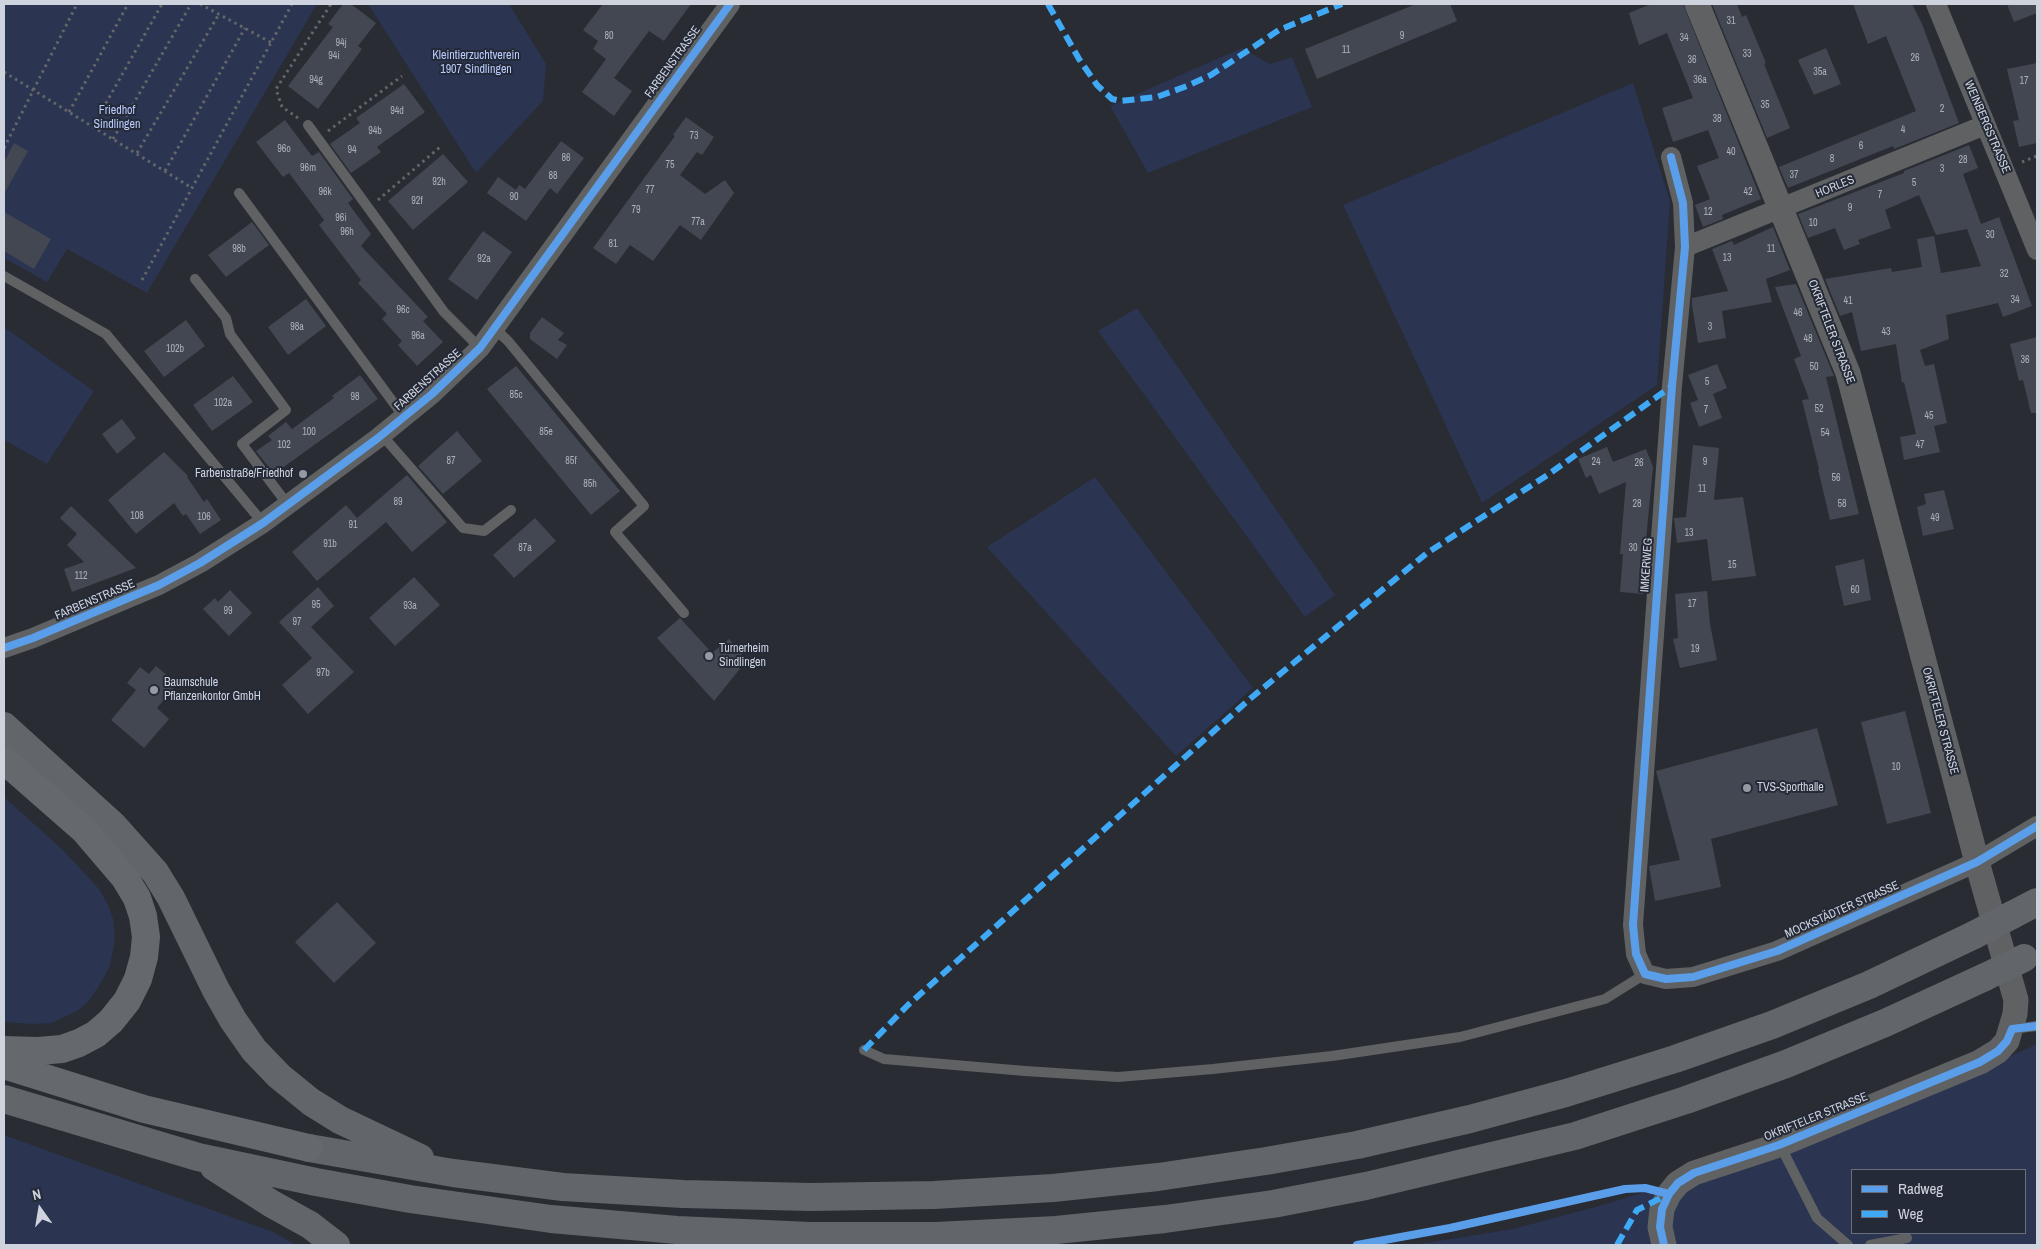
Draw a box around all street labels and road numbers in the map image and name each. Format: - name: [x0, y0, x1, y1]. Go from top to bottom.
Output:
- street label: FARBENSTRASSE: [642, 23, 704, 101]
- street label: WEINBERGSTRASSE: [1961, 78, 2013, 176]
- street label: HORLES: [1814, 173, 1856, 201]
- street label: OKRIFTELER STRASSE: [1804, 278, 1858, 386]
- street label: FARBENSTRASSE: [391, 346, 465, 414]
- street label: IMKERWEG: [1638, 537, 1656, 593]
- street label: FARBENSTRASSE: [53, 577, 137, 623]
- street label: OKRIFTELER STRASSE: [1919, 666, 1961, 776]
- street label: MOCKSTÄDTER STRASSE: [1783, 878, 1901, 942]
- street label: OKRIFTELER STRASSE: [1762, 1090, 1870, 1144]

